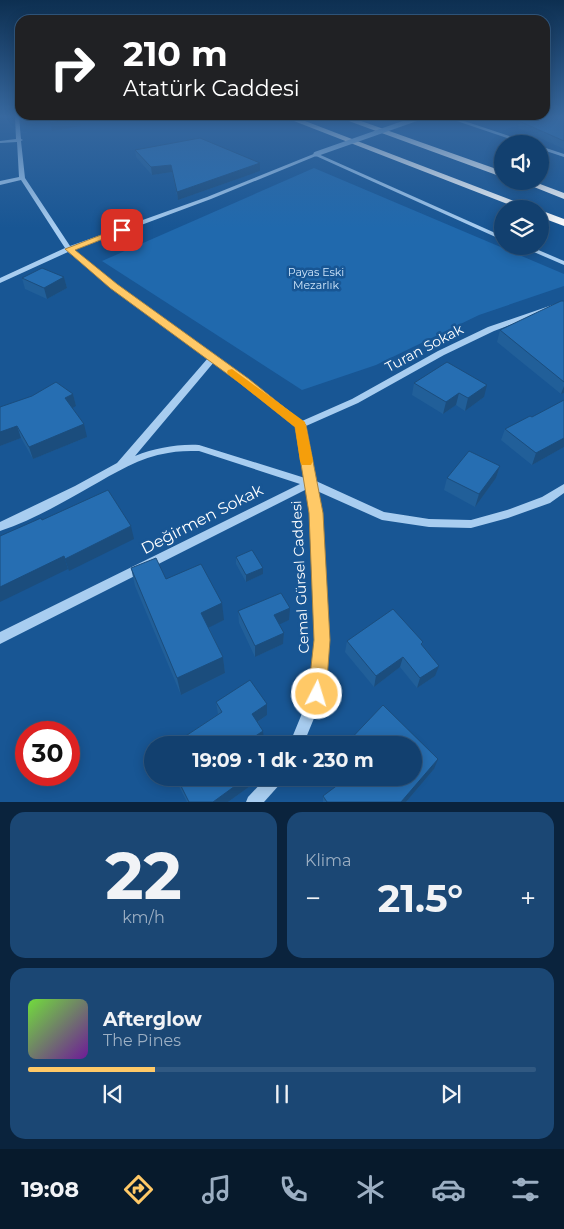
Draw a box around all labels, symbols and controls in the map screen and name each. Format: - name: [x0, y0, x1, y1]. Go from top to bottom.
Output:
- text: 210 m: [123, 32, 228, 75]
- icon: right: [40, 35, 105, 100]
- text: Atatürk Caddesi: [123, 75, 300, 102]
- map controls: [494, 135, 549, 255]
- button: sound: [494, 135, 549, 190]
- button: layers: [494, 200, 549, 255]
- pin: [101, 209, 143, 251]
- icon: arrive: [108, 216, 136, 244]
- park label: Payas Eski Mezarlık: [288, 265, 344, 292]
- street label: Turan Sokak: [382, 320, 467, 376]
- street label: Değirmen Sokak: [138, 480, 267, 558]
- street label: Cemal Gürsel Caddesi: [287, 500, 313, 654]
- position arrow: [290, 667, 342, 719]
- speed limit sign: 30: [15, 721, 80, 786]
- text: 19:09 · 1 dk · 230 m: [192, 749, 374, 772]
- text: 22: [105, 836, 182, 915]
- text: Klima: [305, 851, 351, 870]
- text: 21.5°: [378, 875, 463, 922]
- text: −: [305, 881, 321, 915]
- text: +: [520, 881, 536, 915]
- text: km/h: [122, 908, 165, 927]
- text: Afterglow: [103, 1008, 202, 1031]
- text: The Pines: [103, 1031, 181, 1050]
- icon: previous: [99, 1080, 127, 1108]
- icon: pause: [268, 1080, 296, 1108]
- icon: next: [437, 1080, 465, 1108]
- icon: directions: [121, 1172, 156, 1207]
- icon: music: [199, 1172, 234, 1207]
- icon: phone: [276, 1172, 311, 1207]
- icon: climate: [353, 1172, 388, 1207]
- icon: car: [431, 1172, 466, 1207]
- icon: filters: [508, 1172, 543, 1207]
- text: 19:08: [21, 1176, 79, 1203]

